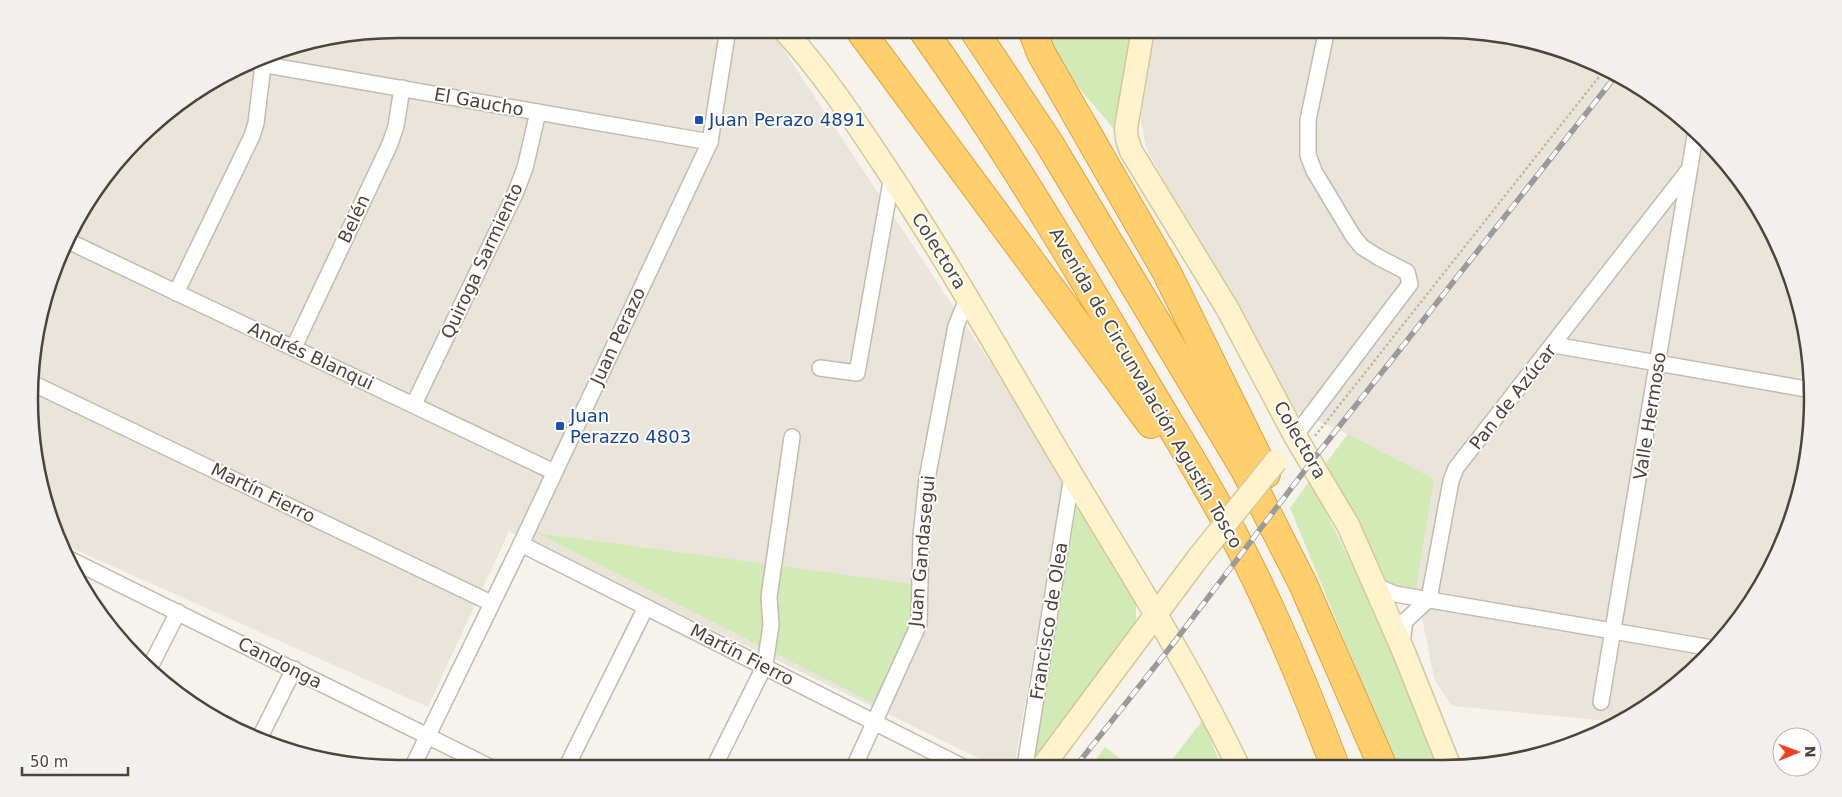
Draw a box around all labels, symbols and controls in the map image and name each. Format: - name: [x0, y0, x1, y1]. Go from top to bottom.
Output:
- street label: El Gaucho: [433, 83, 526, 120]
- place label: Juan Perazo 4891: [708, 109, 866, 130]
- marker: Juan Perazo 4891: [693, 114, 705, 126]
- street label: Quiroga Sarmiento: [436, 180, 527, 342]
- street label: Belén: [333, 191, 374, 246]
- street label: Colectora: [908, 209, 971, 293]
- street label: Avenida de Circunvalación Agustín Tosco: [1046, 224, 1247, 552]
- street label: Juan Perazo: [585, 284, 649, 389]
- street label: Andrés Blanqui: [245, 317, 377, 394]
- street label: Pan de Azúcar: [1465, 339, 1561, 454]
- street label: Valle Hermoso: [1629, 350, 1670, 481]
- street label: Colectora: [1270, 397, 1331, 482]
- place label: Juan Perazzo 4803: [569, 405, 691, 447]
- marker: Juan Perazzo 4803: [554, 420, 566, 432]
- street label: Martín Fierro: [208, 458, 319, 527]
- street label: Juan Gandasegui: [904, 474, 939, 629]
- street label: Francisco de Olea: [1026, 541, 1071, 701]
- street label: Martín Fierro: [687, 619, 798, 690]
- street label: Candonga: [235, 632, 326, 693]
- north arrow: [1772, 727, 1822, 777]
- scale bar: [22, 744, 129, 776]
- text: N: [1802, 746, 1818, 758]
- text: 50 m: [30, 753, 68, 771]

